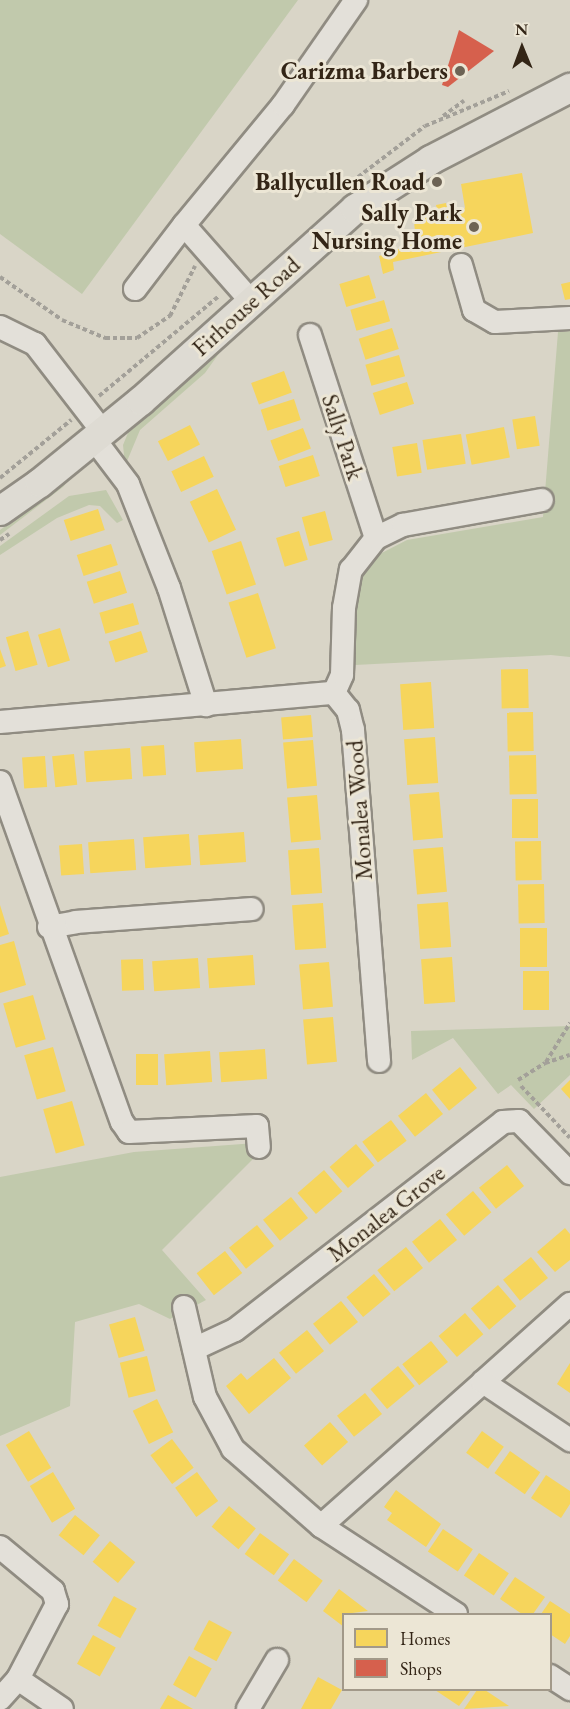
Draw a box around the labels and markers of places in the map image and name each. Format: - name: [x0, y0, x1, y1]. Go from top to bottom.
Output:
- place label: Carizma Barbers: [281, 57, 448, 85]
- marker: Carizma Barbers: [453, 64, 467, 78]
- place label: Ballycullen Road: [255, 168, 425, 196]
- marker: Ballycullen Road: [430, 175, 444, 189]
- place label: Sally Park Nursing Home: [312, 199, 462, 255]
- marker: Sally Park Nursing Home: [467, 220, 481, 234]

